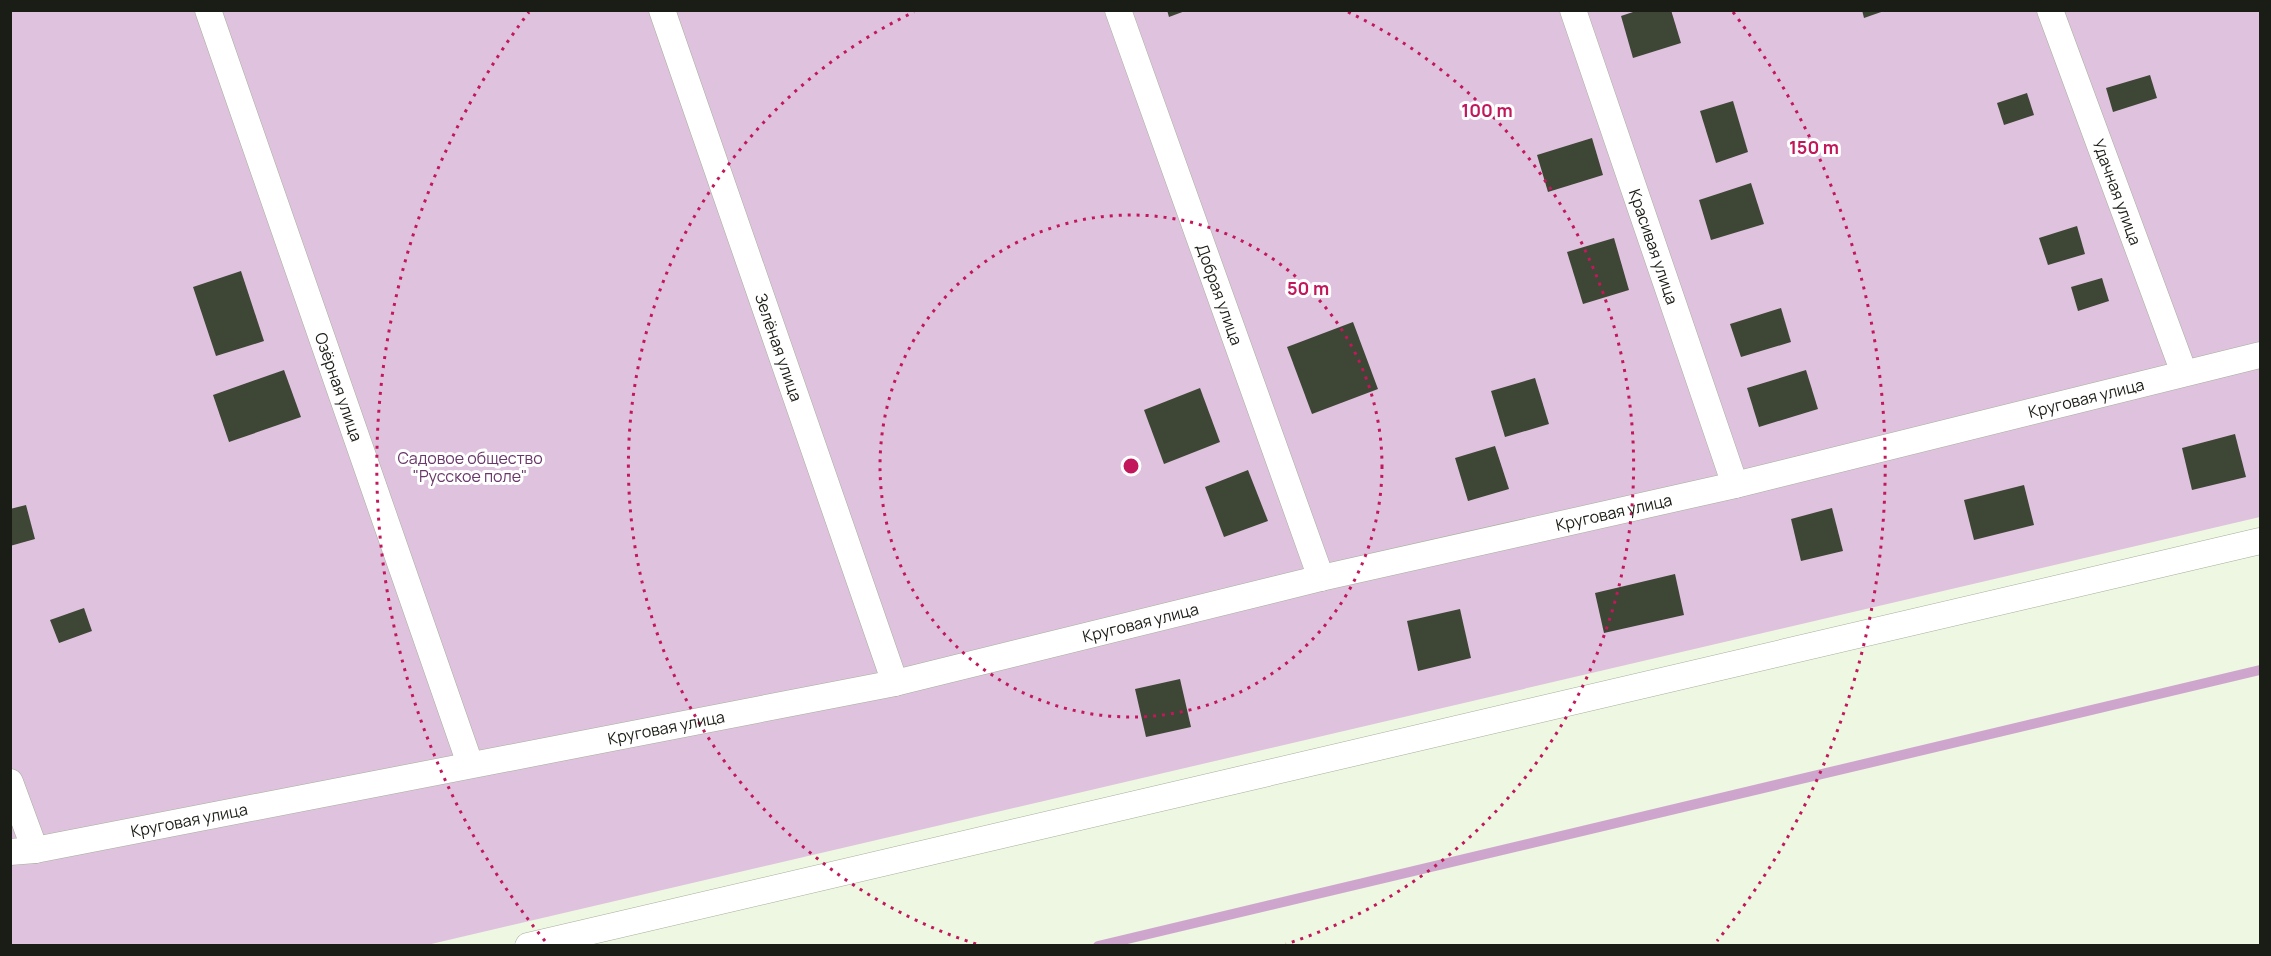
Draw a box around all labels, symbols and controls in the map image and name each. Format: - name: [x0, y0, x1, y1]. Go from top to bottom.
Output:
- text: 100 m: [1461, 98, 1513, 122]
- text: 150 m: [1789, 135, 1839, 159]
- street label: Удачная улица: [2088, 136, 2147, 248]
- street label: Красивая улица: [1624, 186, 1684, 307]
- street label: Добрая улица: [1191, 241, 1248, 348]
- text: 50 m: [1287, 276, 1329, 300]
- street label: Зелёная улица: [750, 290, 808, 404]
- street label: Озёрная улица: [310, 330, 368, 444]
- street label: Круговая улица: [2026, 373, 2146, 423]
- park label: Садовое общество "Русское поле": [397, 447, 543, 487]
- centre of rings: [1121, 456, 1141, 476]
- street label: Круговая улица: [1554, 488, 1674, 536]
- street label: Круговая улица: [1080, 598, 1201, 647]
- street label: Круговая улица: [606, 705, 726, 750]
- street label: Круговая улица: [129, 798, 249, 842]

